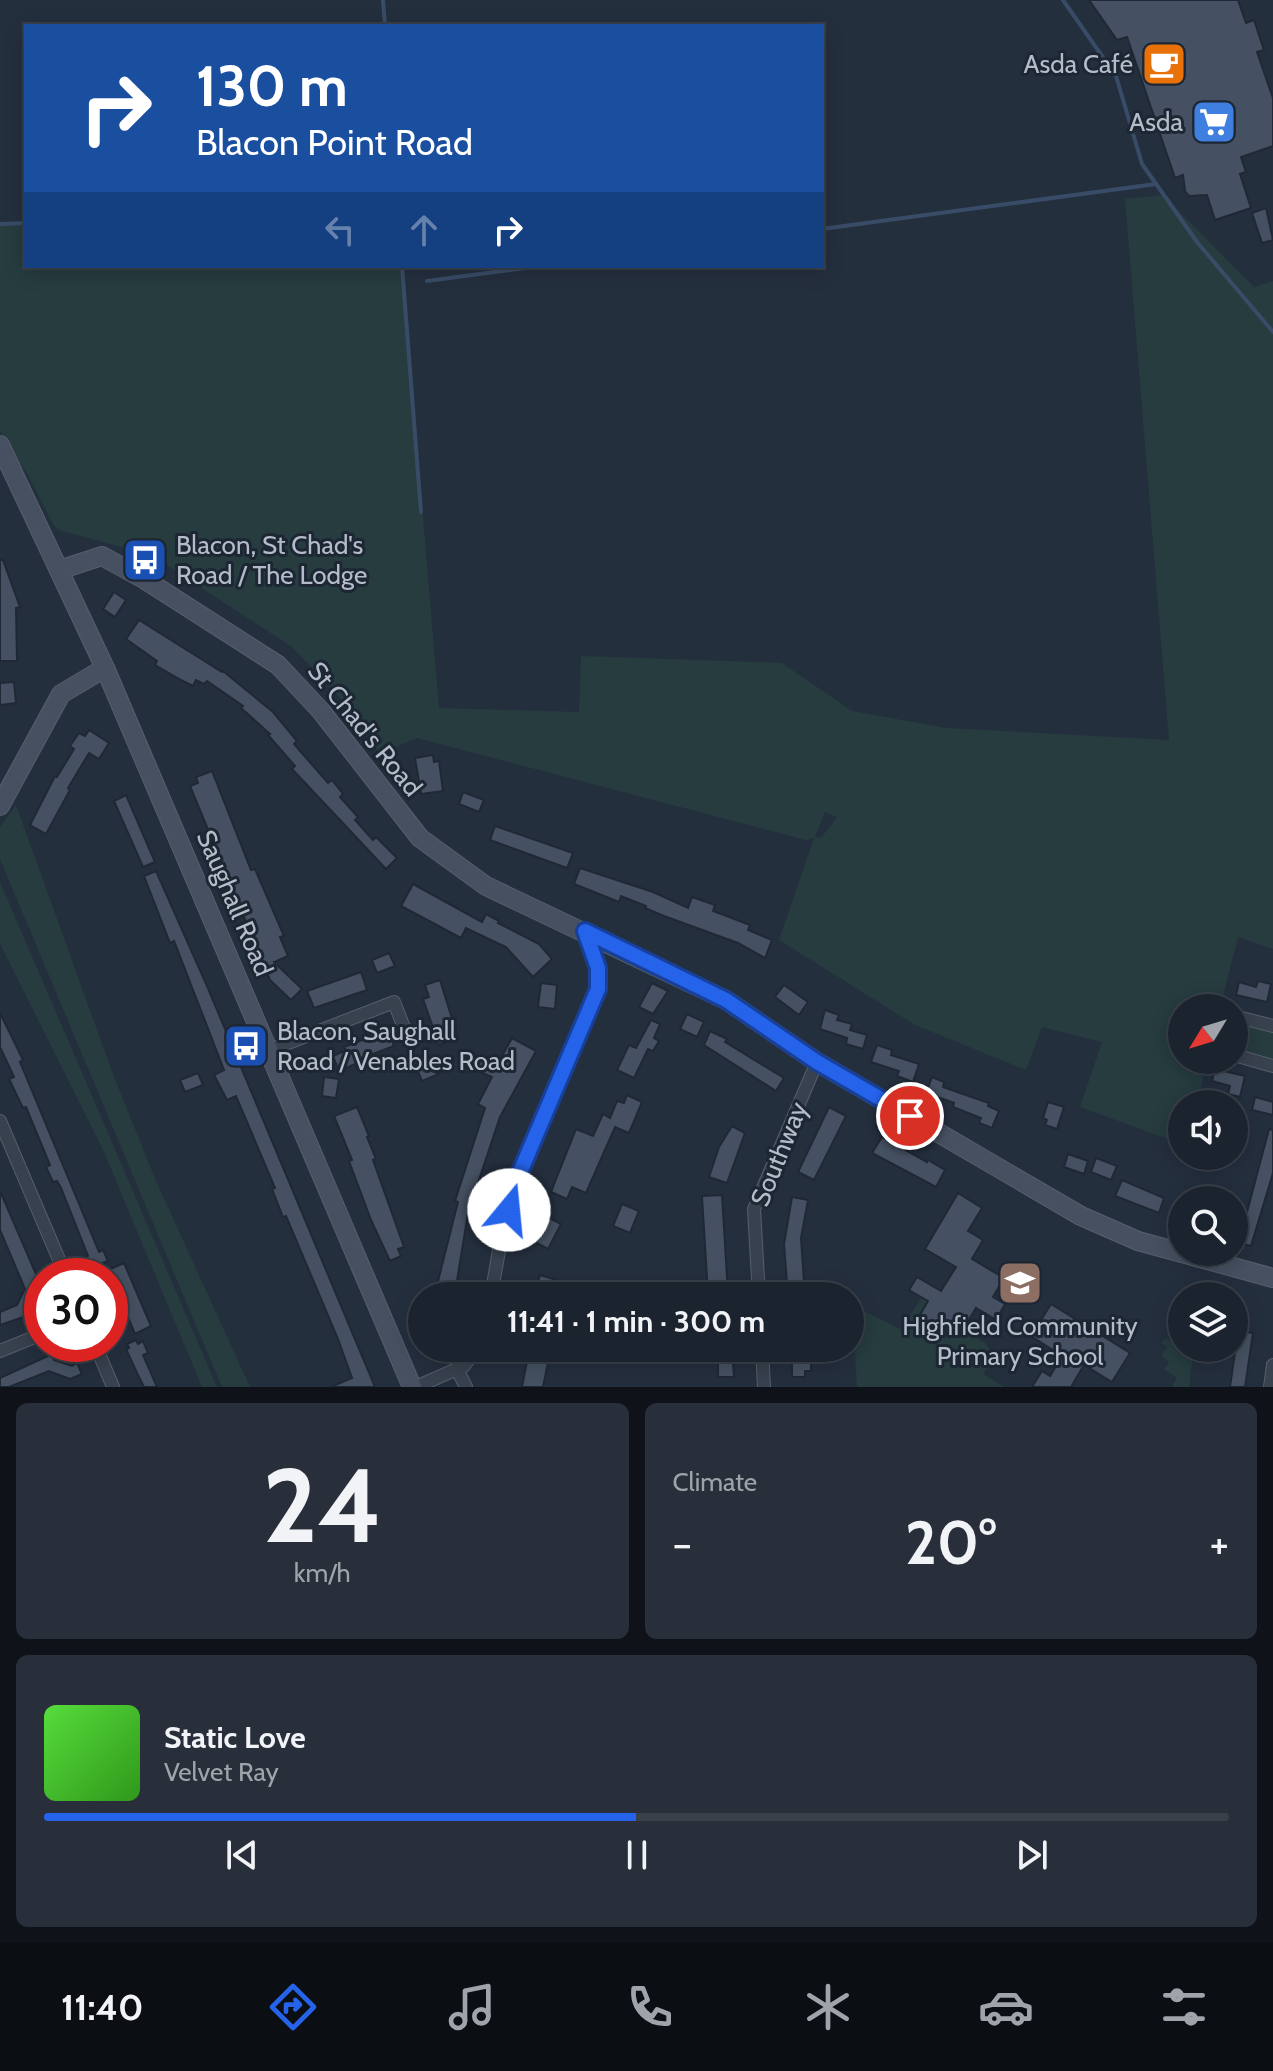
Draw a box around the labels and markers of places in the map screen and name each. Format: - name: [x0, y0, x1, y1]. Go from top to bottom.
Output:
- cafe icon: Asda Café: [1140, 40, 1188, 88]
- place label: Asda Café: [1023, 48, 1133, 80]
- supermarket icon: Asda: [1190, 98, 1238, 146]
- place label: Asda: [1129, 106, 1184, 138]
- place label: Blacon, St Chad's Road / The Lodge: [176, 529, 367, 591]
- bus stop icon: Blacon, St Chad's Road / The Lodge: [121, 536, 169, 584]
- place label: Blacon, Saughall Road / Venables Road: [277, 1015, 515, 1077]
- bus stop icon: Blacon, Saughall Road / Venables Road: [222, 1022, 270, 1070]
- pin: [876, 1082, 944, 1150]
- school or university icon: Highfield Community Primary School: [996, 1259, 1044, 1307]
- place label: Highfield Community Primary School: [902, 1310, 1138, 1372]

